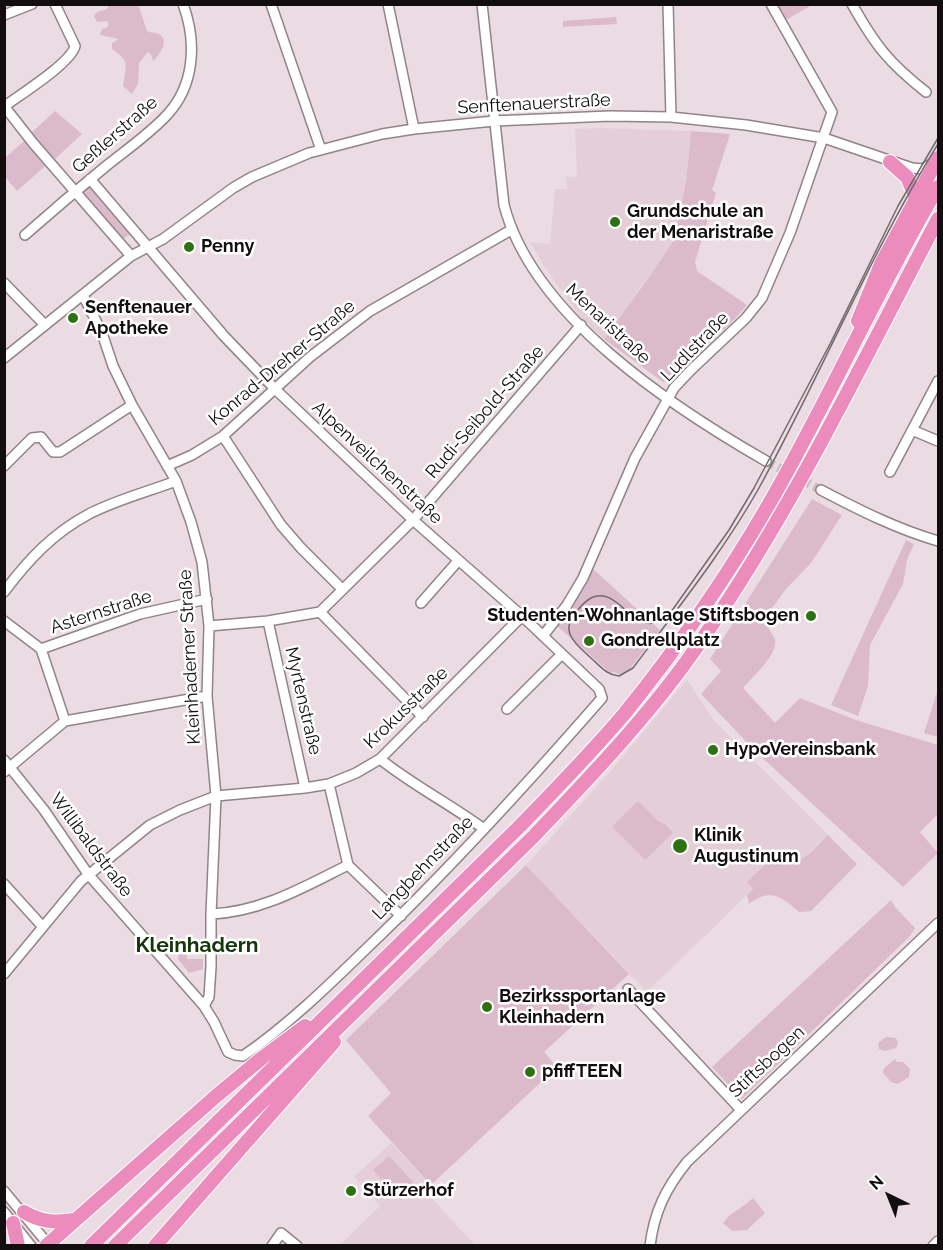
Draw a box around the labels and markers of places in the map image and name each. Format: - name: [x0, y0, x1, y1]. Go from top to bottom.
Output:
- place label: Grundschule an der Menaristraße: [627, 201, 773, 244]
- marker: Grundschule an der Menaristraße: [608, 215, 622, 229]
- place label: Penny: [201, 236, 254, 258]
- marker: Penny: [182, 240, 196, 254]
- place label: Senftenauer Apotheke: [85, 297, 192, 340]
- marker: Senftenauer Apotheke: [66, 311, 80, 325]
- place label: Studenten-Wohnanlage Stiftsbogen: [487, 605, 799, 627]
- marker: Studenten-Wohnanlage Stiftsbogen: [804, 609, 818, 623]
- place label: Gondrellplatz: [601, 630, 720, 652]
- marker: Gondrellplatz: [582, 634, 596, 648]
- place label: HypoVereinsbank: [725, 739, 876, 761]
- marker: HypoVereinsbank: [706, 743, 720, 757]
- place label: Klinik Augustinum: [694, 825, 799, 868]
- marker: Klinik Augustinum: [671, 837, 689, 855]
- place label: Bezirkssportanlage Kleinhadern: [499, 986, 666, 1028]
- marker: Bezirkssportanlage Kleinhadern: [480, 1000, 494, 1014]
- place label: pfiffTEEN: [542, 1061, 622, 1083]
- marker: pfiffTEEN: [523, 1065, 537, 1079]
- place label: Stürzerhof: [363, 1180, 454, 1202]
- marker: Stürzerhof: [344, 1184, 358, 1198]

